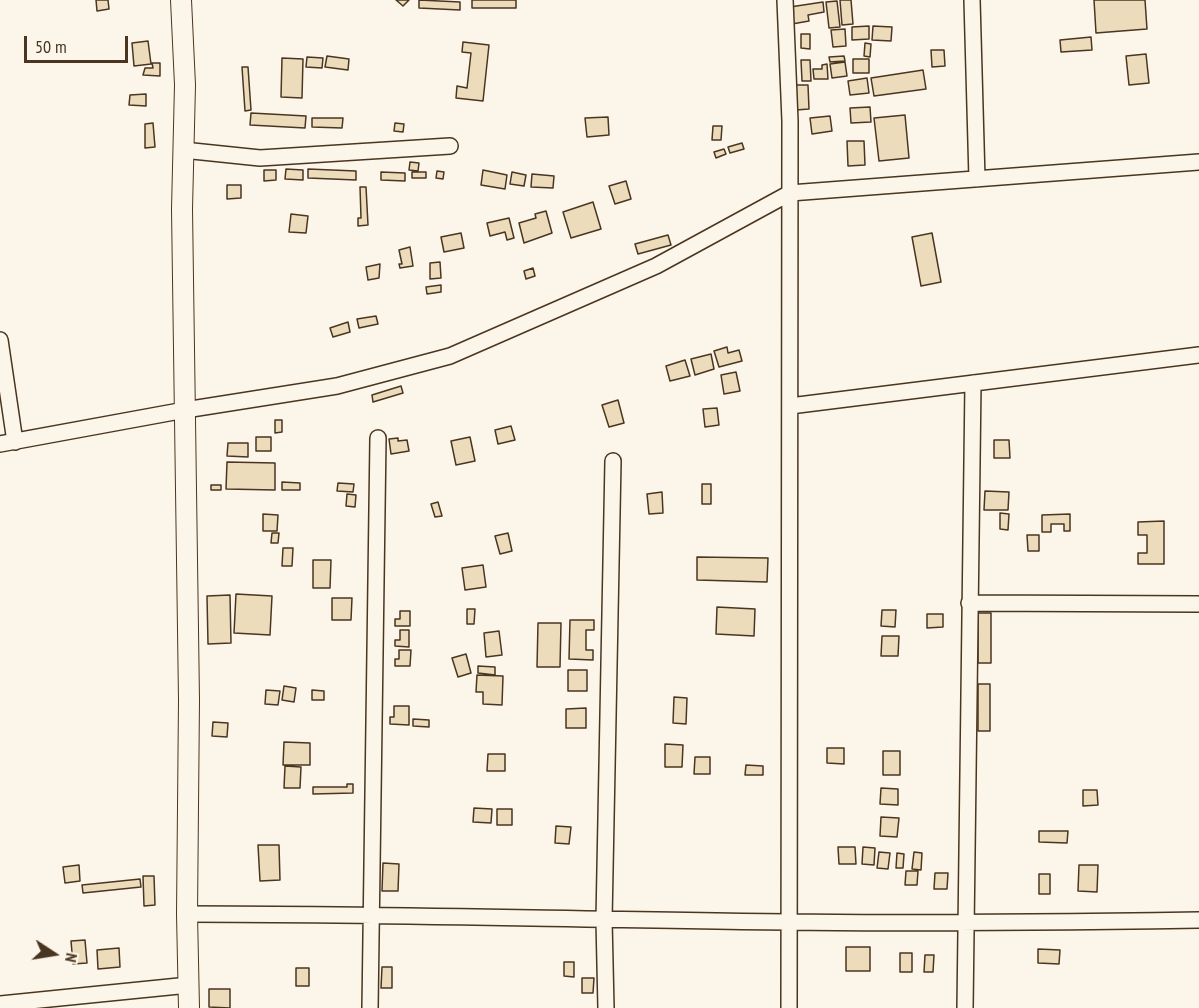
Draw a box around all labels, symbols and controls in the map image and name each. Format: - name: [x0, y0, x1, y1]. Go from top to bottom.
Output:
- scale bar: [27, 24, 130, 62]
- text: 50 m: [35, 35, 67, 58]
- north arrow: [24, 924, 84, 984]
- text: N: [61, 951, 82, 964]

